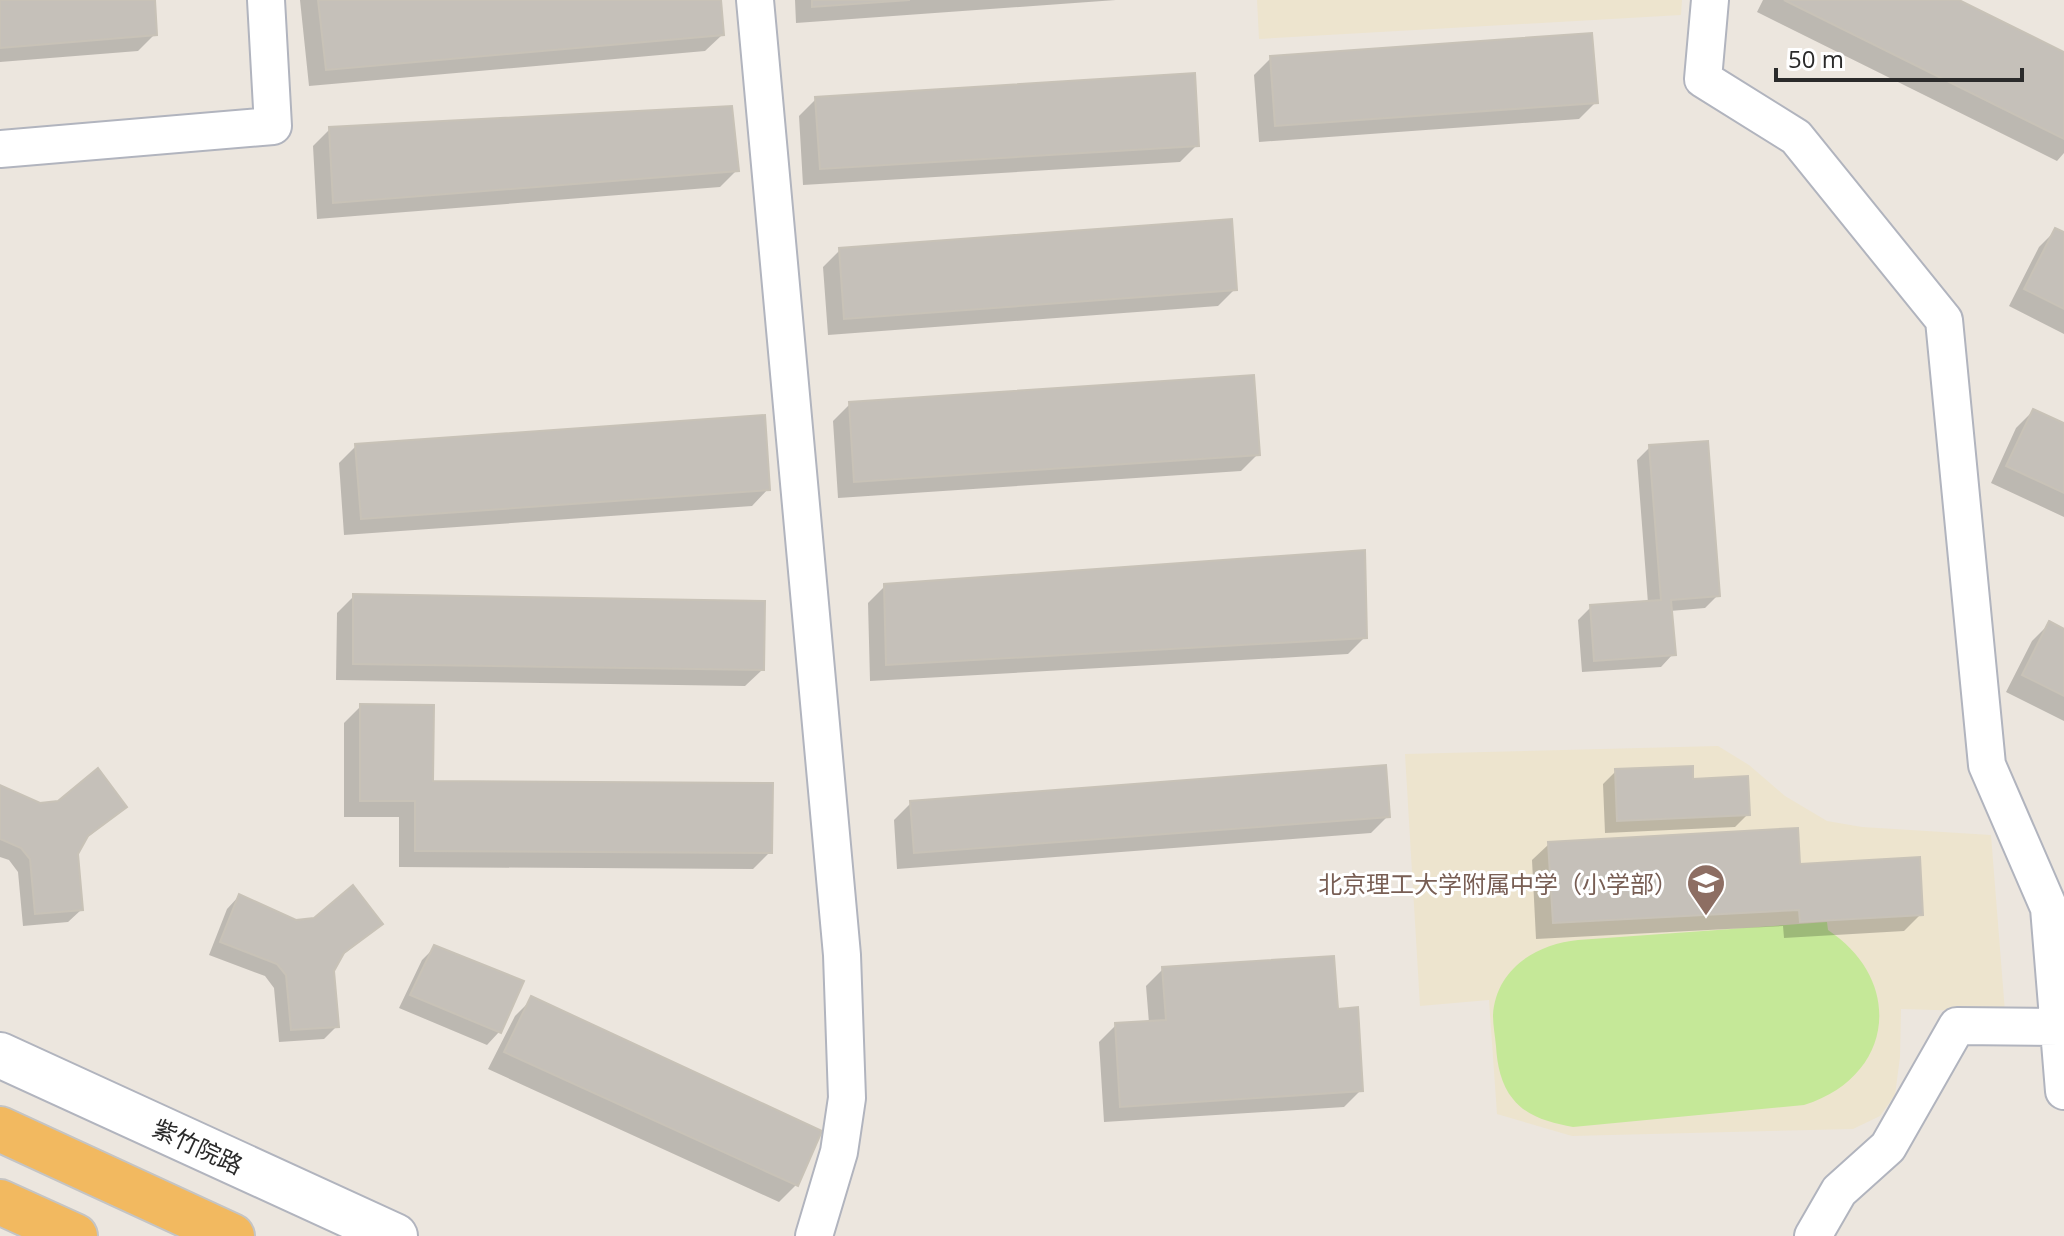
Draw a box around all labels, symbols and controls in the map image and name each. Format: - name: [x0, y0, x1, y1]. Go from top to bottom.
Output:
- scale bar: [1776, 32, 2022, 82]
- text: 50 m: [1788, 42, 1844, 75]
- school or university icon: 北京理工大学附属中学（小学部）: [1685, 862, 1727, 917]
- place label: 北京理工大学附属中学（小学部）: [1318, 867, 1678, 900]
- street label: 紫竹院路: [148, 1111, 248, 1181]

